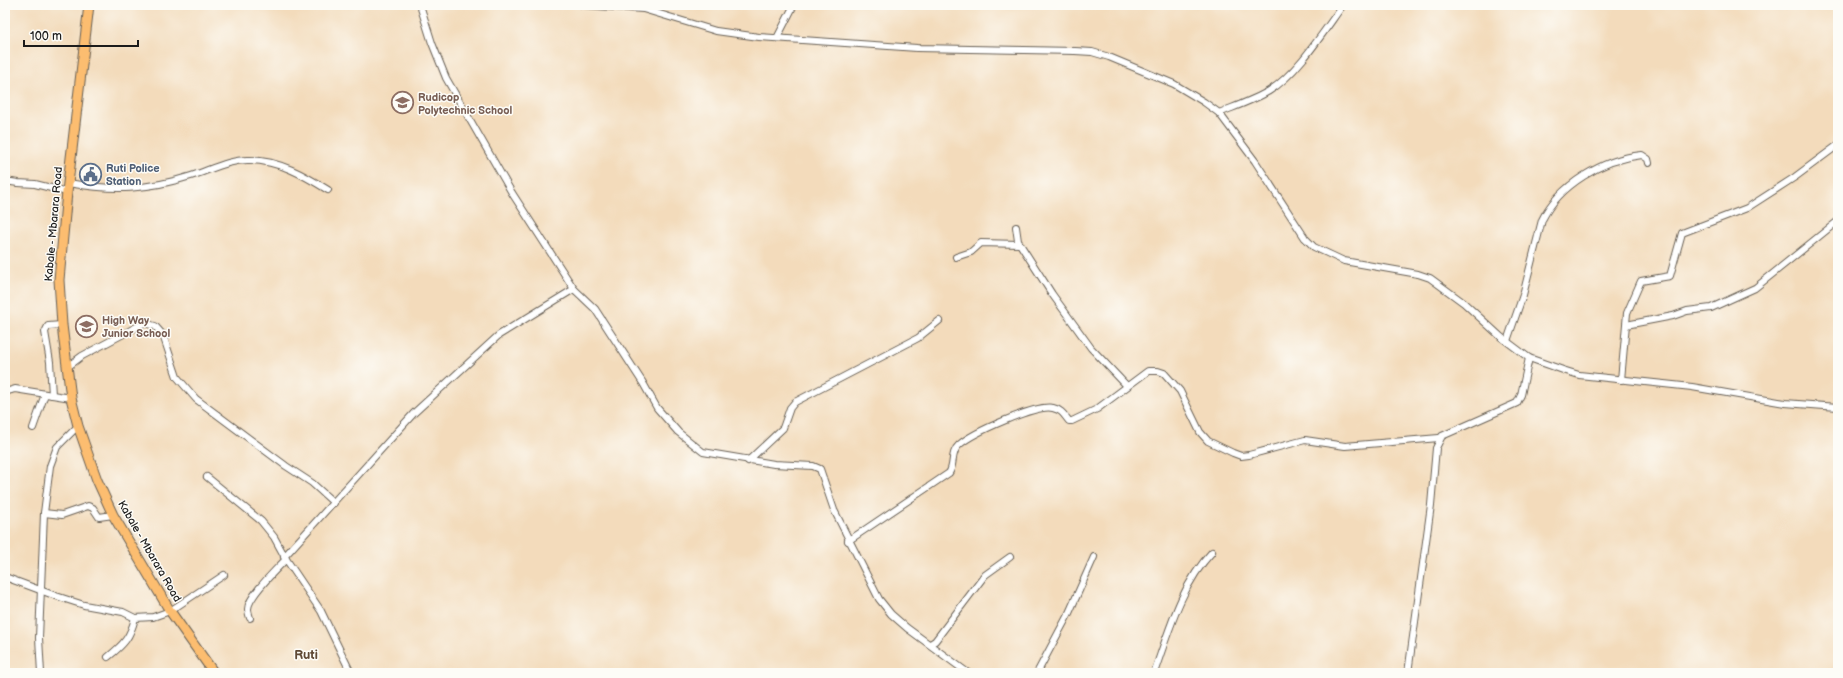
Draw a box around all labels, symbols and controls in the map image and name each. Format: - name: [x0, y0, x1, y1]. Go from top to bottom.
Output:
- scale bar: [24, 22, 138, 48]
- text: 100 m: [30, 29, 62, 44]
- school or university icon: Rudicop Polytechnic School: [390, 90, 416, 116]
- place label: Rudicop Polytechnic School: [418, 91, 513, 117]
- public building icon: Ruti Police Station: [78, 161, 104, 187]
- place label: Ruti Police Station: [106, 162, 160, 188]
- street label: Kabale - Mbarara Road: [42, 166, 65, 282]
- school or university icon: High Way Junior School: [74, 313, 100, 339]
- place label: High Way Junior School: [102, 314, 171, 340]
- street label: Kabale - Mbarara Road: [115, 498, 184, 604]
- district label: Ruti: [294, 647, 318, 663]

